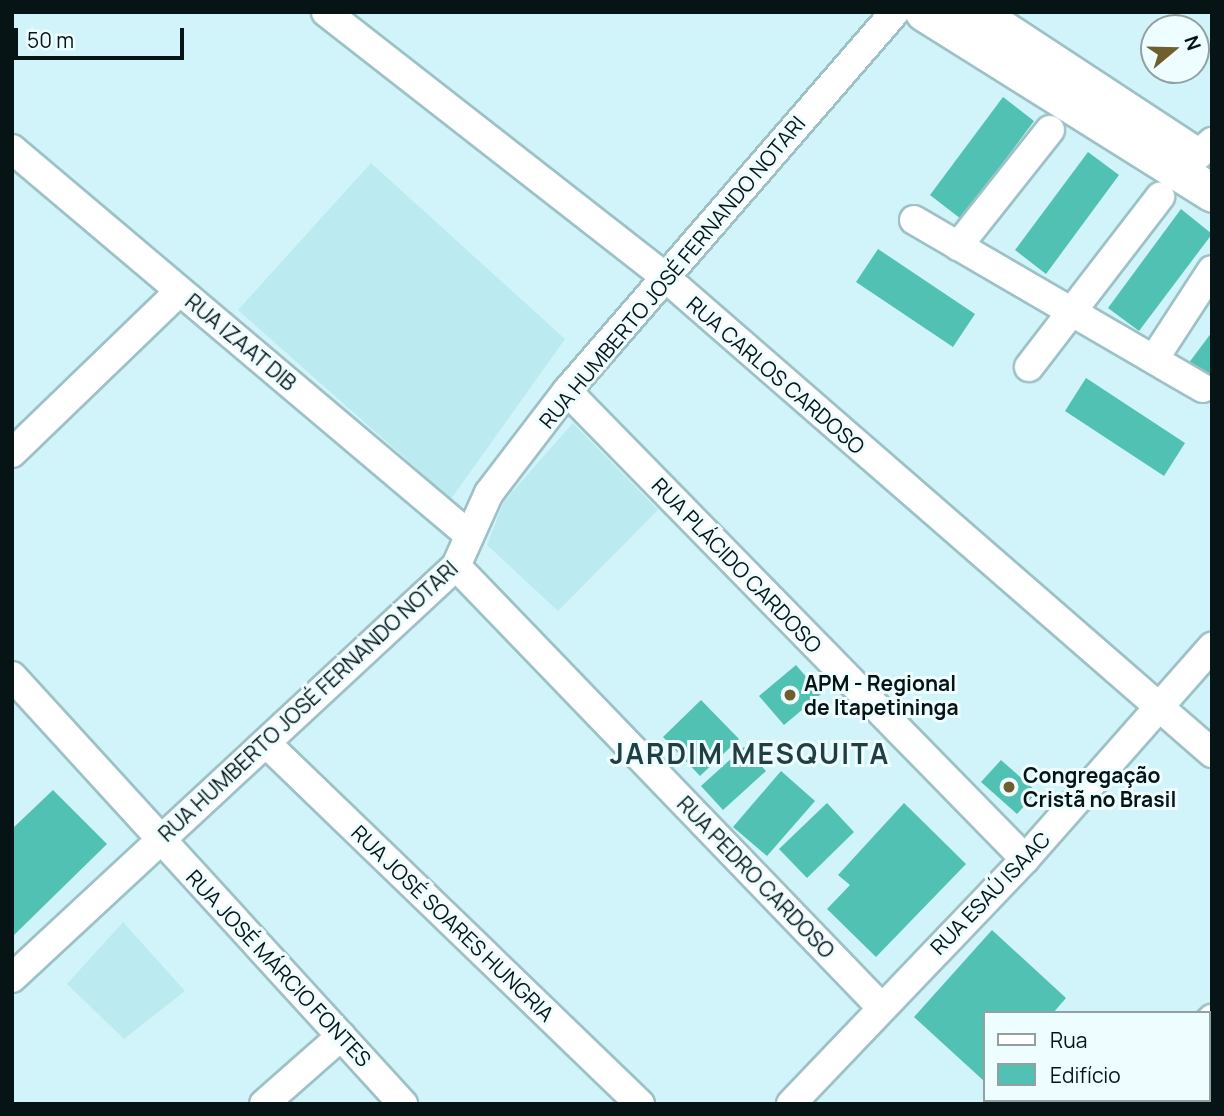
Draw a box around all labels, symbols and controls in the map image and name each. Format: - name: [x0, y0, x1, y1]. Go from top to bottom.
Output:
- scale bar: [18, 14, 187, 58]
- north arrow: [1140, 14, 1210, 84]
- text: 50 m: [27, 26, 74, 54]
- text: N: [1178, 32, 1207, 54]
- street label: RUA HUMBERTO JOSÉ FERNANDO NOTARI: [534, 111, 810, 433]
- street label: RUA IZAAT DIB: [180, 288, 302, 396]
- street label: RUA CARLOS CARDOSO: [682, 291, 870, 459]
- street label: RUA PLÁCIDO CARDOSO: [647, 472, 827, 658]
- street label: RUA HUMBERTO JOSÉ FERNANDO NOTARI: [153, 555, 463, 847]
- place label: APM - Regional de Itapetininga: [804, 670, 959, 720]
- marker: APM - Regional de Itapetininga: [782, 687, 798, 703]
- district label: JARDIM MESQUITA: [612, 736, 888, 770]
- place label: Congregação Cristã no Brasil: [1023, 762, 1176, 812]
- marker: Congregação Cristã no Brasil: [1001, 779, 1017, 795]
- street label: RUA PEDRO CARDOSO: [672, 791, 840, 963]
- street label: RUA JOSÉ SOARES HUNGRIA: [347, 820, 559, 1026]
- street label: RUA ESAÚ ISAAC: [925, 826, 1055, 960]
- street label: RUA JOSÉ MÁRCIO FONTES: [181, 865, 377, 1071]
- legend: [982, 1011, 1210, 1102]
- text: Rua: [1050, 1026, 1087, 1054]
- text: Edifício: [1050, 1061, 1121, 1089]

